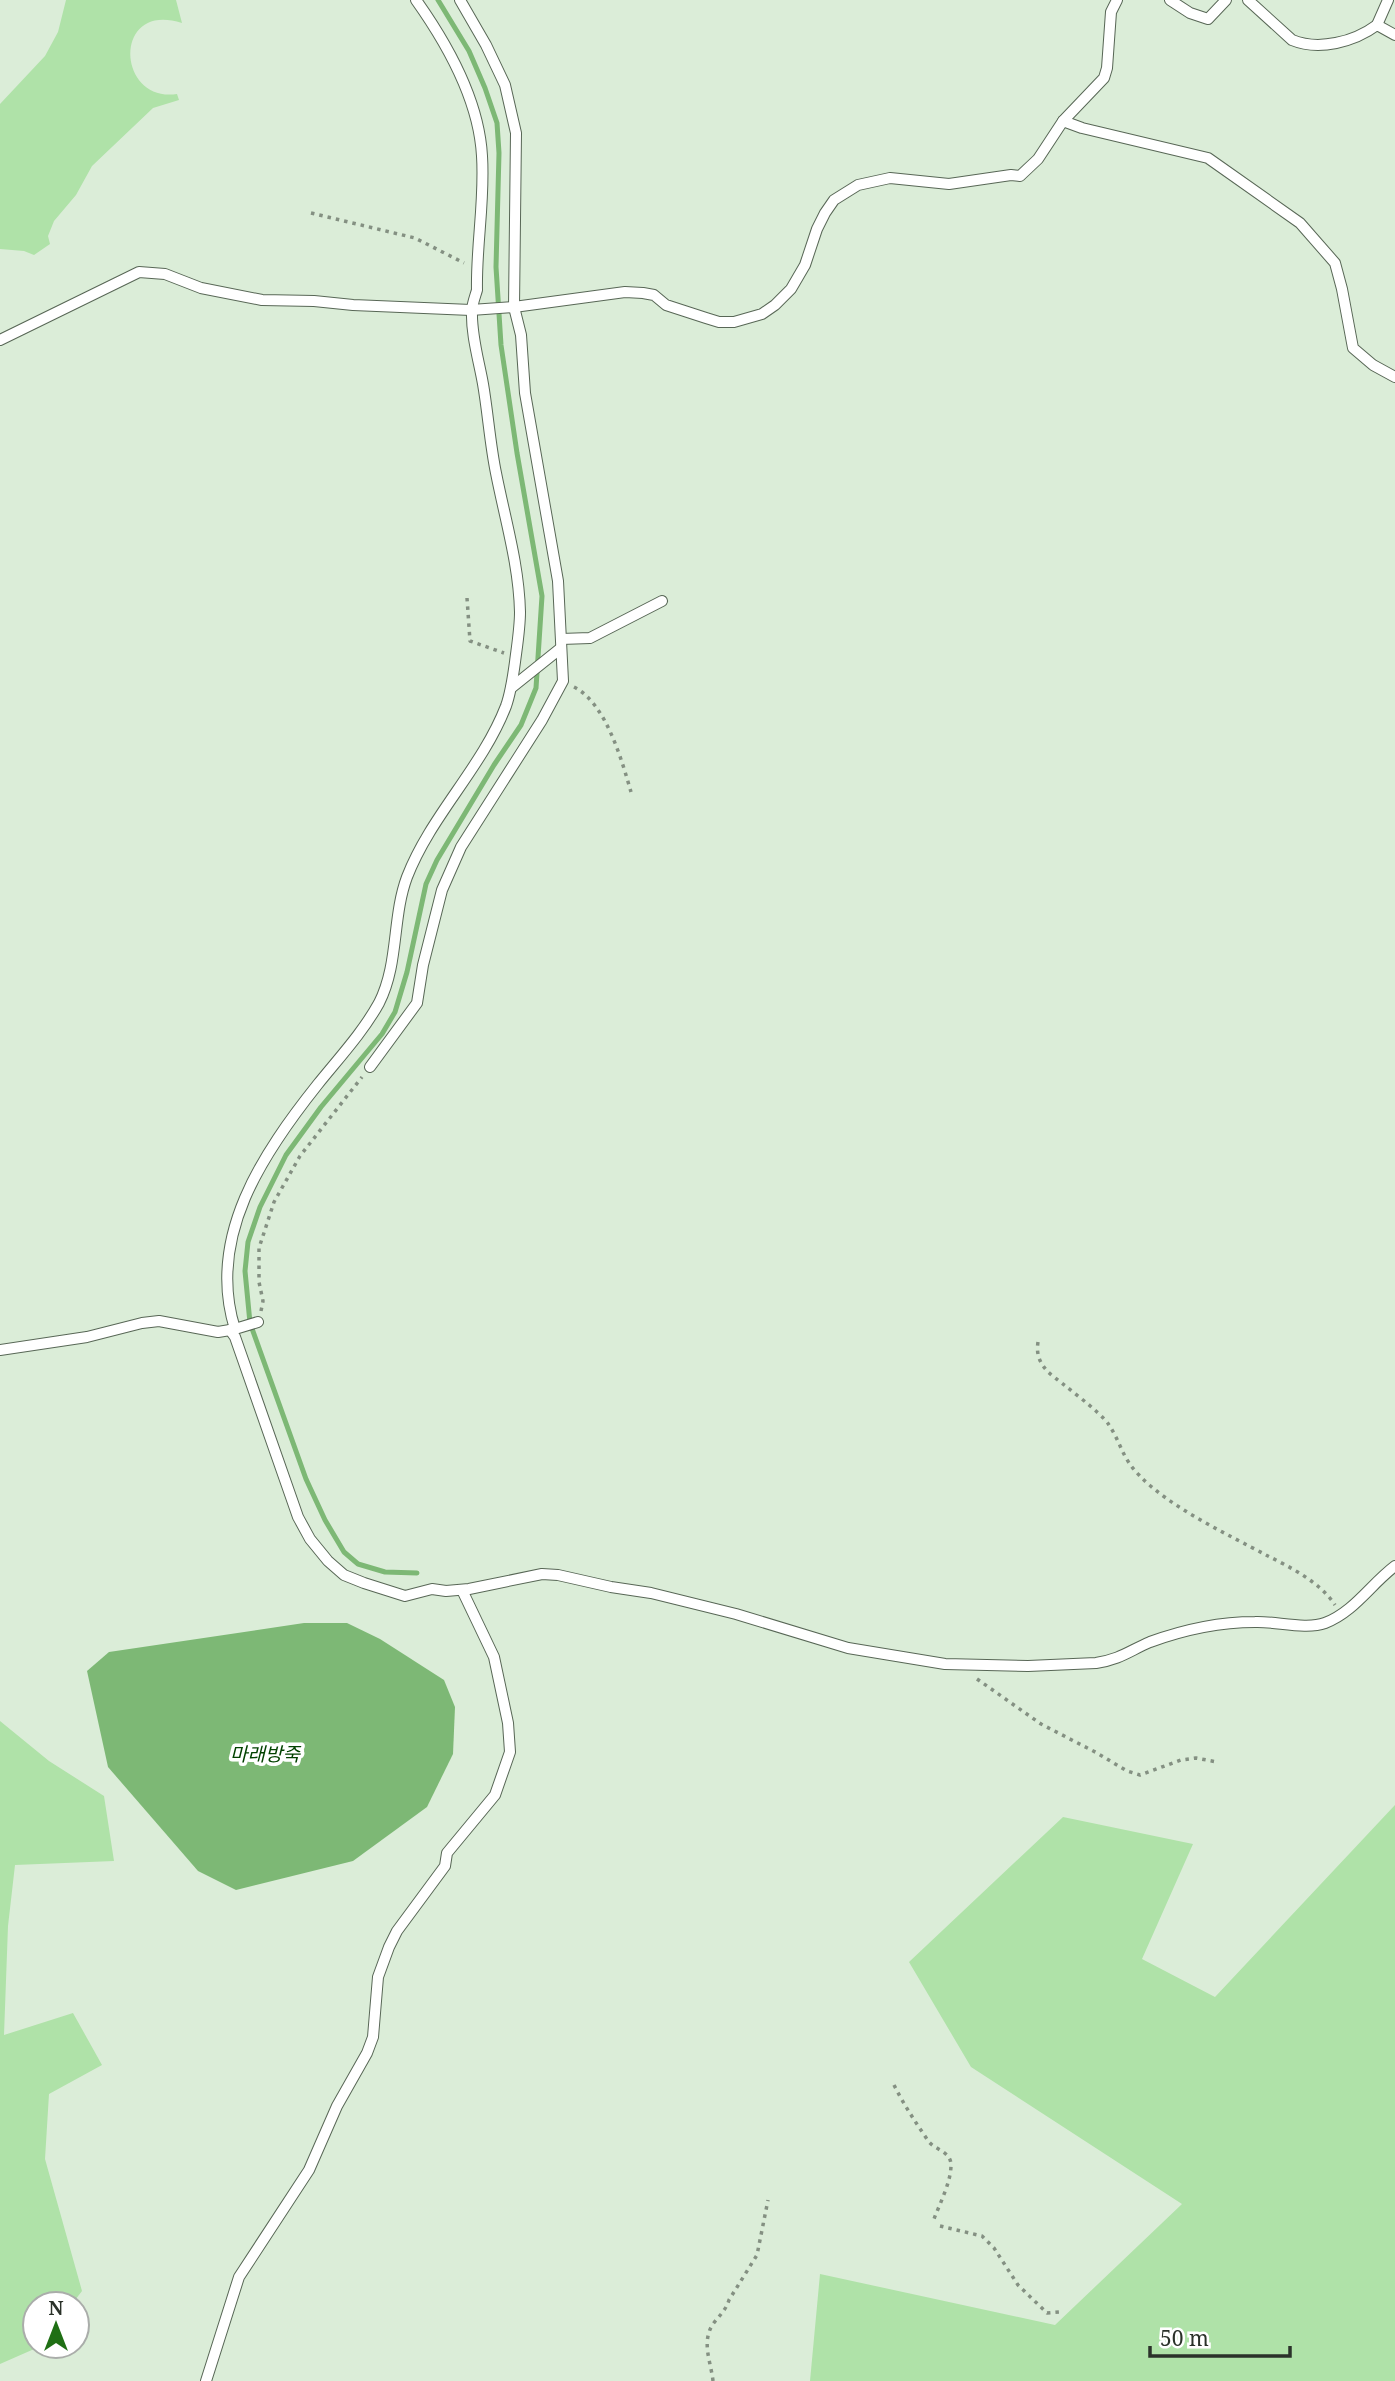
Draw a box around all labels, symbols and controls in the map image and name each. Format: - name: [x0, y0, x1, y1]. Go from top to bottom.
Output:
- water label: 마래방죽: [230, 1741, 301, 1767]
- north arrow: [21, 2290, 91, 2360]
- text: N: [49, 2295, 64, 2321]
- scale bar: [1150, 2314, 1290, 2358]
- text: 50 m: [1160, 2324, 1209, 2352]

